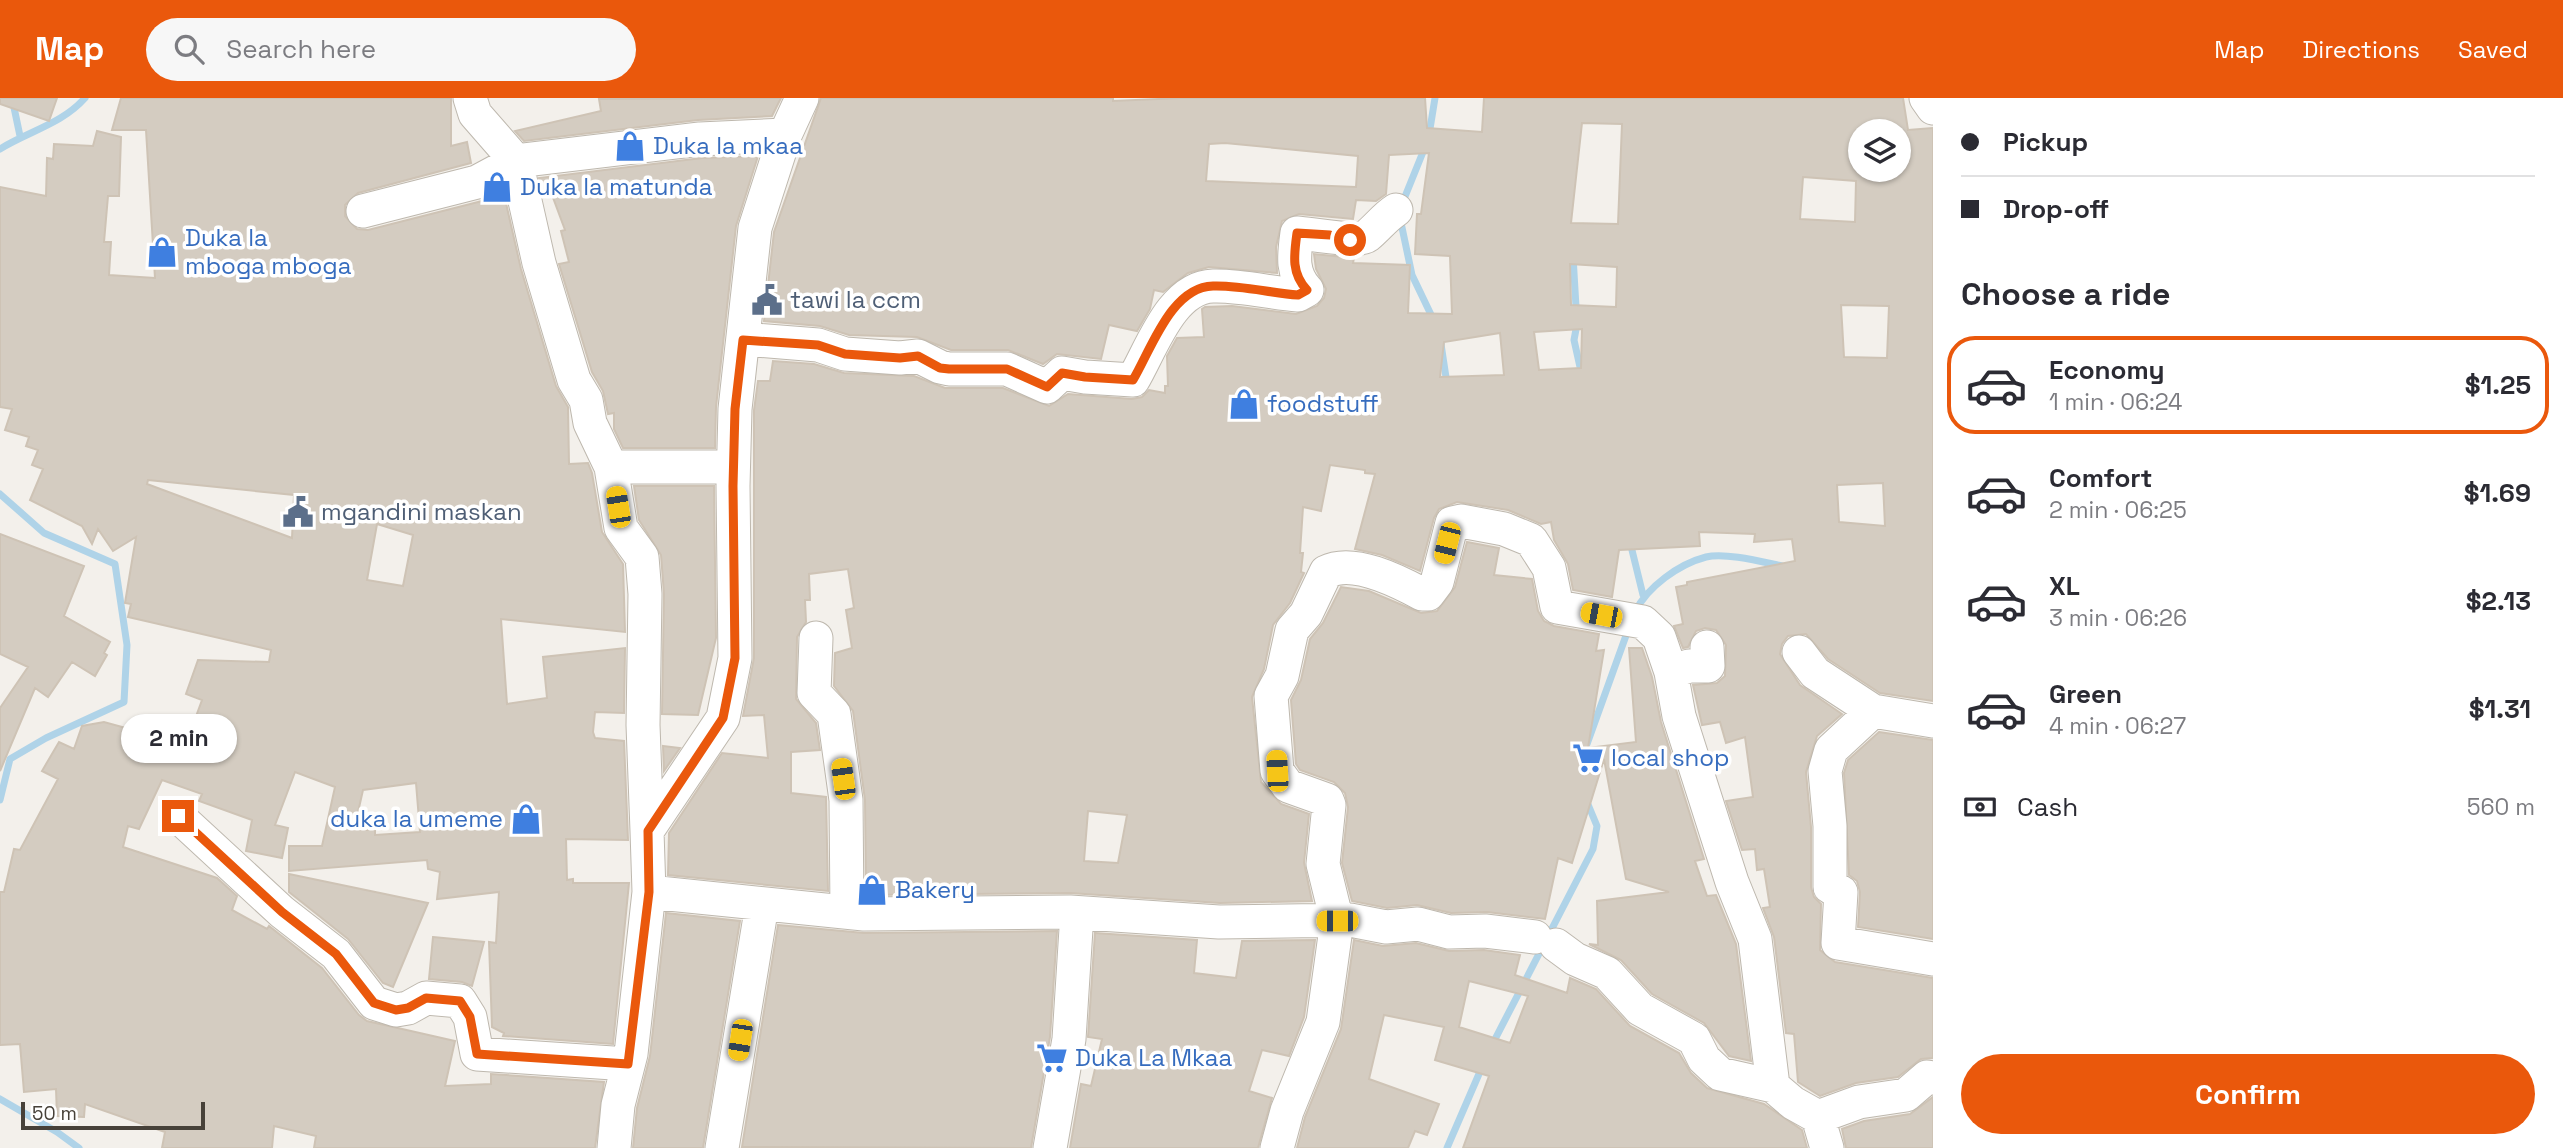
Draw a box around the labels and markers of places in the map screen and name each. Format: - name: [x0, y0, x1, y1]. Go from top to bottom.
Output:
- shop icon: Duka la mkaa: [613, 129, 647, 163]
- place label: Duka la mkaa: [653, 130, 803, 161]
- shop icon: Duka la matunda: [480, 170, 514, 204]
- place label: Duka la matunda: [520, 171, 713, 202]
- place label: Duka la mboga mboga: [185, 222, 352, 281]
- shop icon: Duka la mboga mboga: [145, 235, 179, 269]
- public building icon: tawi la ccm: [750, 283, 784, 317]
- place label: tawi la ccm: [790, 284, 921, 315]
- shop icon: foodstuff: [1227, 387, 1261, 421]
- place label: foodstuff: [1267, 388, 1379, 419]
- public building icon: mgandini maskan: [281, 495, 315, 529]
- place label: mgandini maskan: [321, 496, 522, 527]
- supermarket icon: local shop: [1571, 741, 1605, 775]
- place label: local shop: [1611, 742, 1730, 773]
- shop icon: duka la umeme: [509, 802, 543, 836]
- place label: duka la umeme: [330, 803, 503, 834]
- shop icon: Bakery: [855, 873, 889, 907]
- place label: Bakery: [895, 874, 975, 905]
- supermarket icon: Duka La Mkaa: [1035, 1041, 1069, 1075]
- place label: Duka La Mkaa: [1075, 1042, 1232, 1073]

